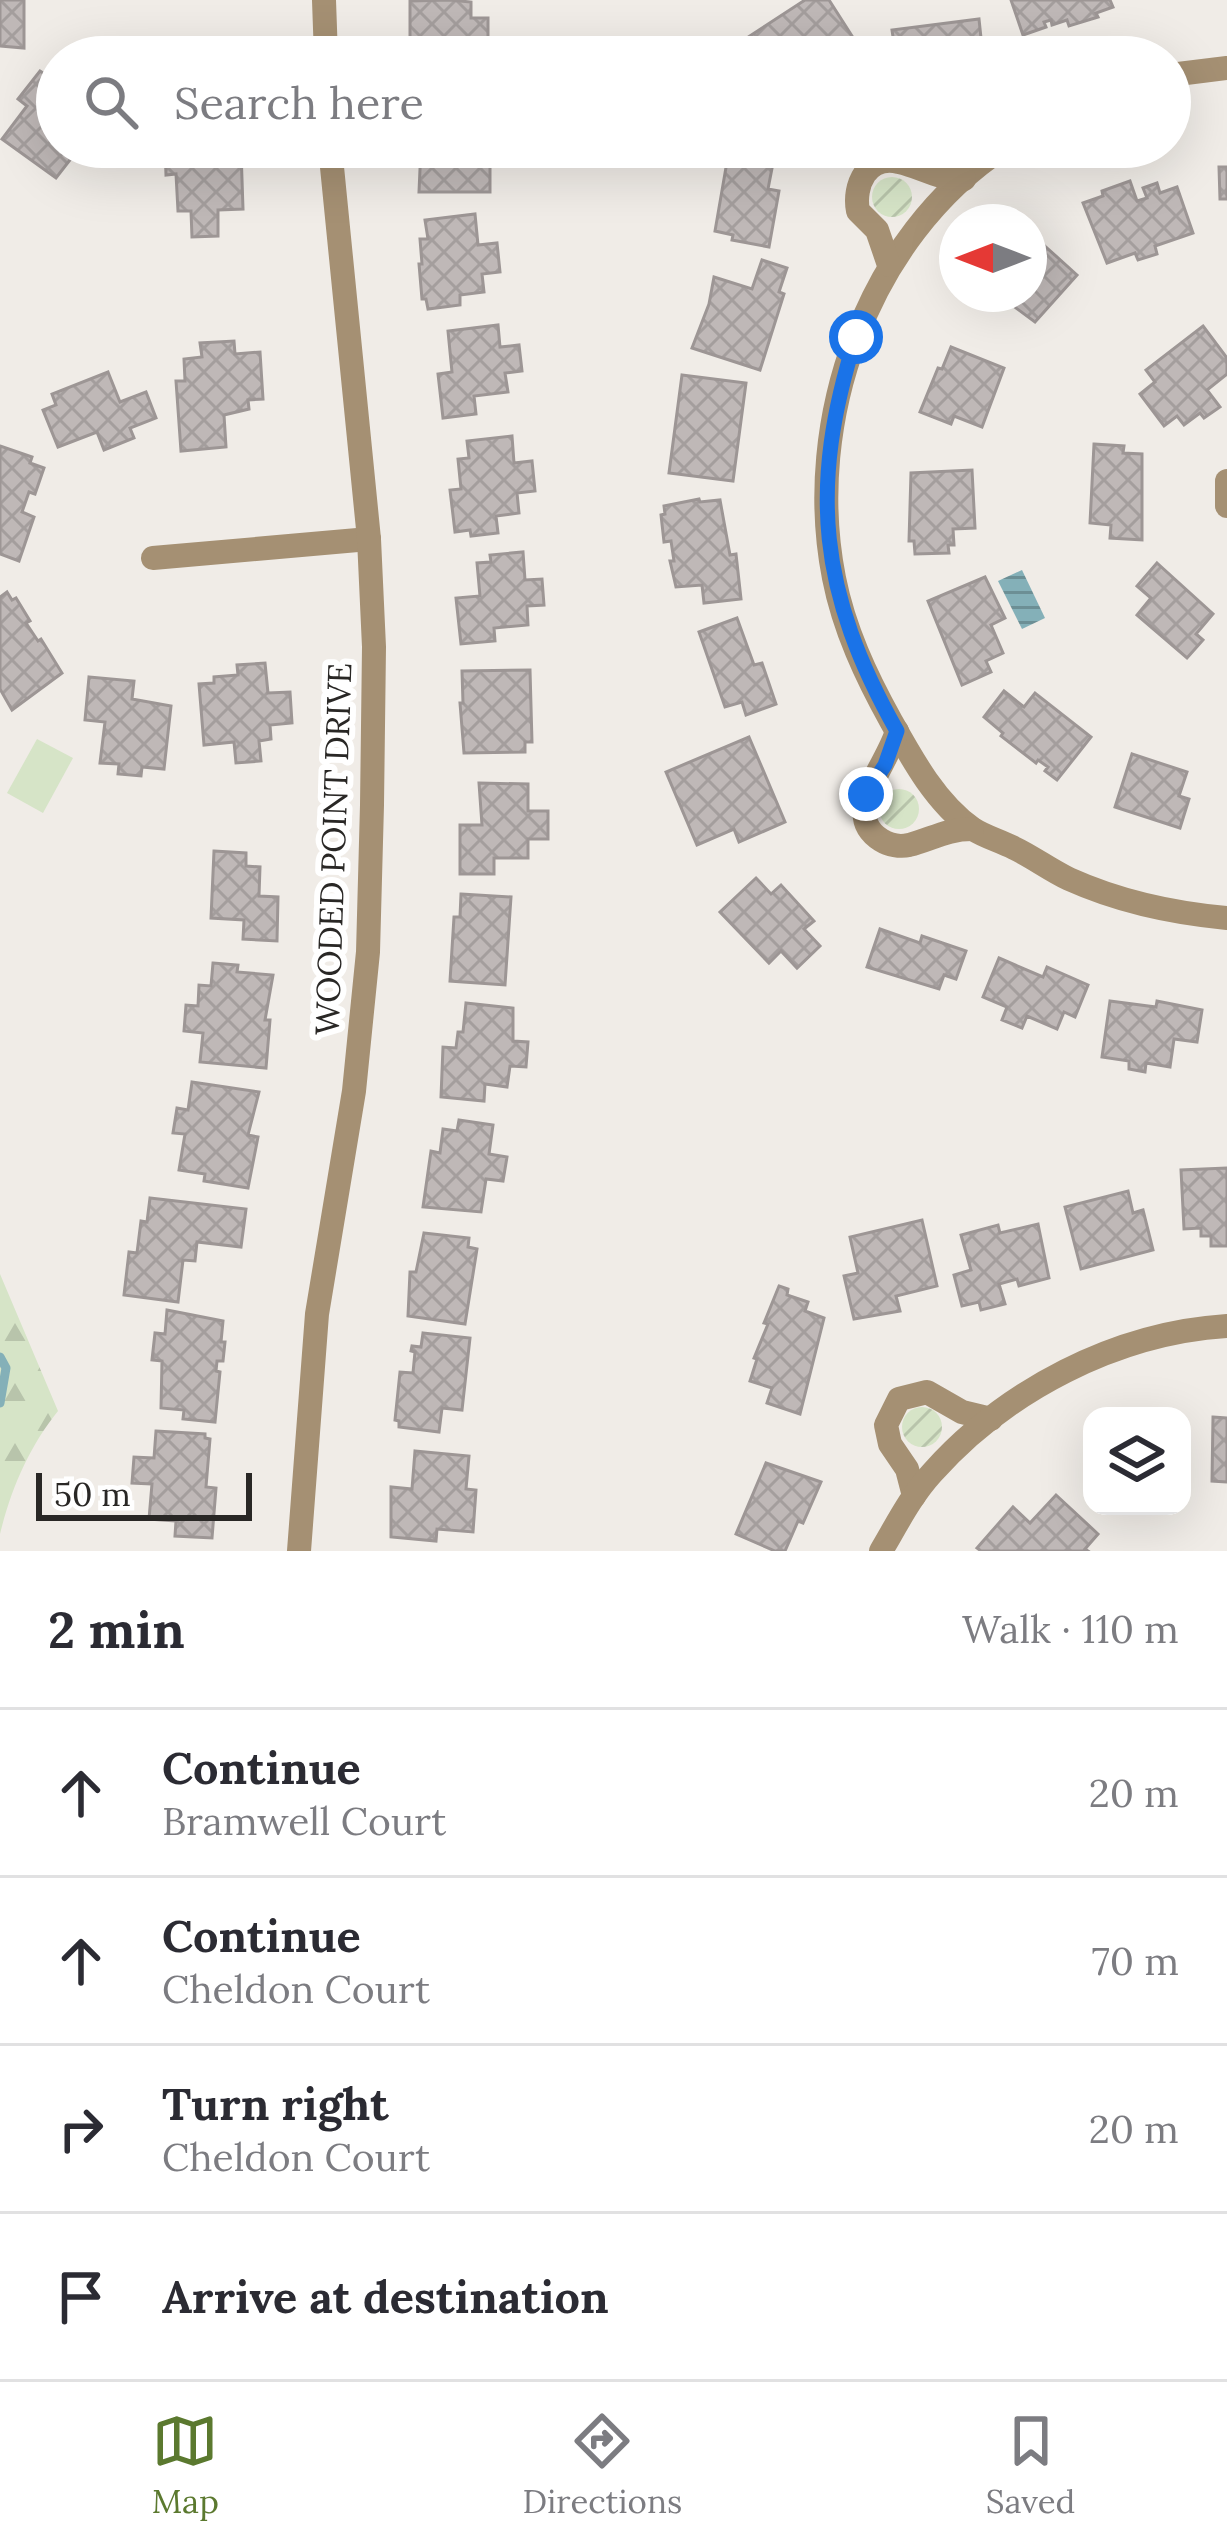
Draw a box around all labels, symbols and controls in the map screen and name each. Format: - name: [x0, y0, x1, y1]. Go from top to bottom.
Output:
- search box: [36, 36, 1191, 168]
- icon: search: [78, 69, 144, 135]
- text: Search here: [174, 74, 424, 131]
- north arrow: [939, 204, 1047, 312]
- route start: [829, 310, 883, 364]
- street label: WOODED POINT DRIVE: [306, 662, 360, 1036]
- route end: [839, 767, 893, 821]
- map controls: [1083, 1407, 1191, 1515]
- button: layers: [1083, 1407, 1191, 1515]
- scale bar: [36, 1467, 252, 1520]
- text: 50 m: [54, 1473, 131, 1515]
- text: 2 min: [48, 1597, 185, 1662]
- text: Walk · 110 m: [962, 1604, 1179, 1654]
- text: Continue: [162, 1739, 361, 1796]
- icon: ahead: [48, 1760, 114, 1826]
- text: 20 m: [1089, 1768, 1179, 1818]
- text: Bramwell Court: [162, 1796, 446, 1846]
- text: Continue: [162, 1907, 361, 1964]
- icon: ahead: [48, 1928, 114, 1994]
- text: 70 m: [1092, 1936, 1179, 1986]
- text: Cheldon Court: [162, 1964, 430, 2014]
- text: Turn right: [162, 2075, 389, 2132]
- icon: right: [48, 2096, 114, 2162]
- text: 20 m: [1089, 2104, 1179, 2154]
- text: Cheldon Court: [162, 2132, 430, 2182]
- icon: arrive: [48, 2264, 114, 2330]
- text: Arrive at destination: [162, 2268, 609, 2325]
- tab: Map: [152, 2408, 219, 2522]
- tab: Directions: [523, 2408, 682, 2522]
- tab: Saved: [986, 2408, 1075, 2522]

